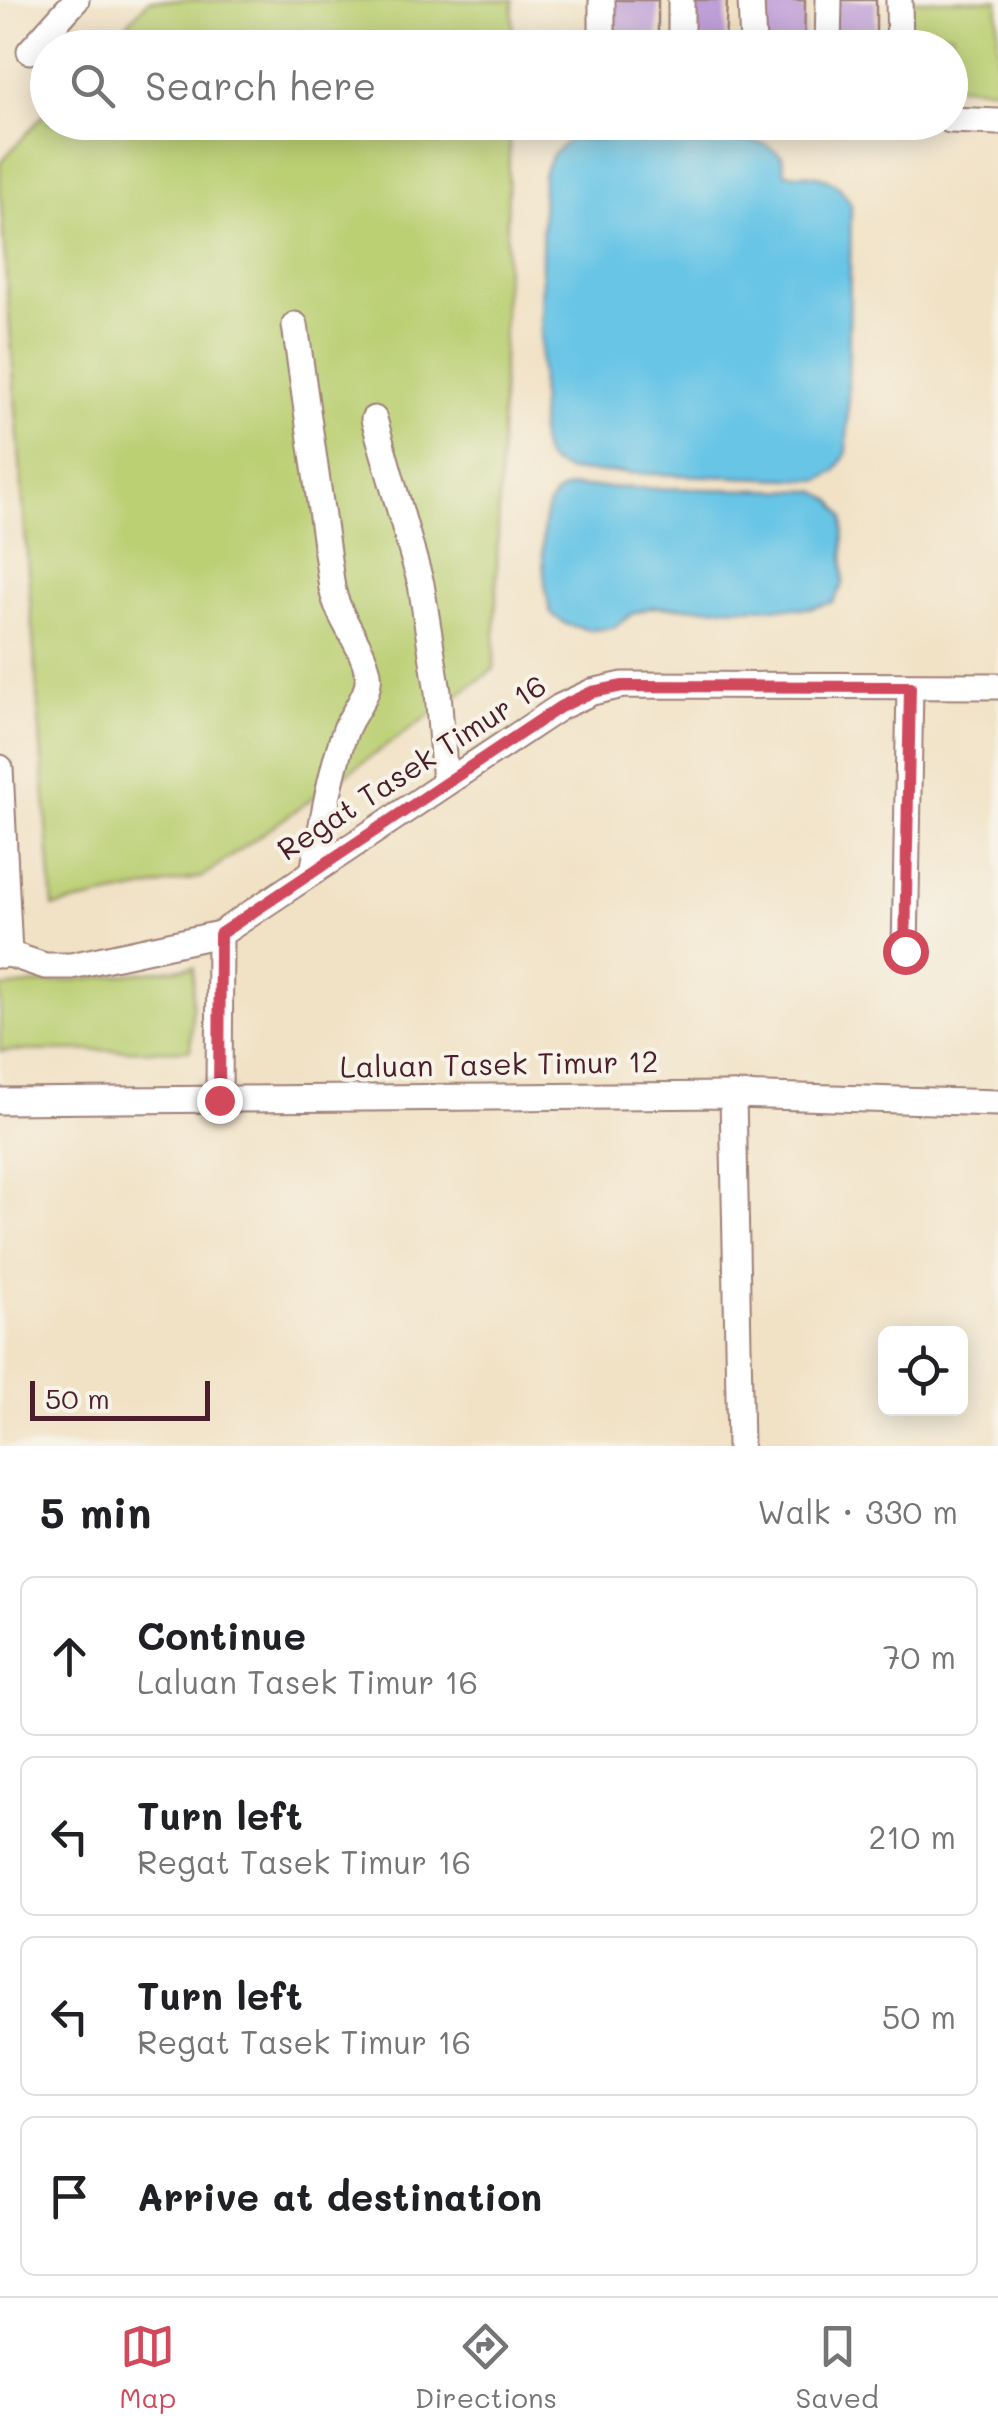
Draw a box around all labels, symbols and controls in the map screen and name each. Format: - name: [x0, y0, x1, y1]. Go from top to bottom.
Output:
- search box: [30, 30, 968, 140]
- icon: search: [65, 58, 120, 113]
- text: Search here: [145, 60, 376, 110]
- street label: Regat Tasek Timur 16: [269, 664, 553, 868]
- route start: [883, 929, 929, 975]
- street label: Laluan Tasek Timur 12: [339, 1040, 658, 1086]
- route end: [197, 1078, 243, 1124]
- map controls: [878, 1326, 968, 1416]
- button: locate: [878, 1326, 968, 1416]
- scale bar: [30, 1376, 210, 1420]
- text: 50 m: [45, 1380, 110, 1416]
- text: 5 min: [40, 1484, 151, 1539]
- text: Walk · 330 m: [758, 1490, 958, 1532]
- text: Continue: [137, 1610, 306, 1660]
- icon: ahead: [42, 1629, 97, 1684]
- text: 70 m: [883, 1635, 956, 1677]
- text: Laluan Tasek Timur 16: [137, 1660, 478, 1702]
- text: Turn left: [137, 1790, 303, 1840]
- icon: left: [42, 1809, 97, 1864]
- text: 210 m: [868, 1815, 956, 1857]
- text: Regat Tasek Timur 16: [137, 1840, 471, 1882]
- text: Turn left: [137, 1970, 303, 2020]
- icon: left: [42, 1989, 97, 2044]
- text: 50 m: [882, 1995, 956, 2037]
- text: Regat Tasek Timur 16: [137, 2020, 471, 2062]
- icon: arrive: [42, 2169, 97, 2224]
- text: Arrive at destination: [137, 2171, 542, 2221]
- tab: Map: [119, 2319, 176, 2415]
- tab: Directions: [415, 2319, 557, 2415]
- tab: Saved: [796, 2319, 879, 2415]

